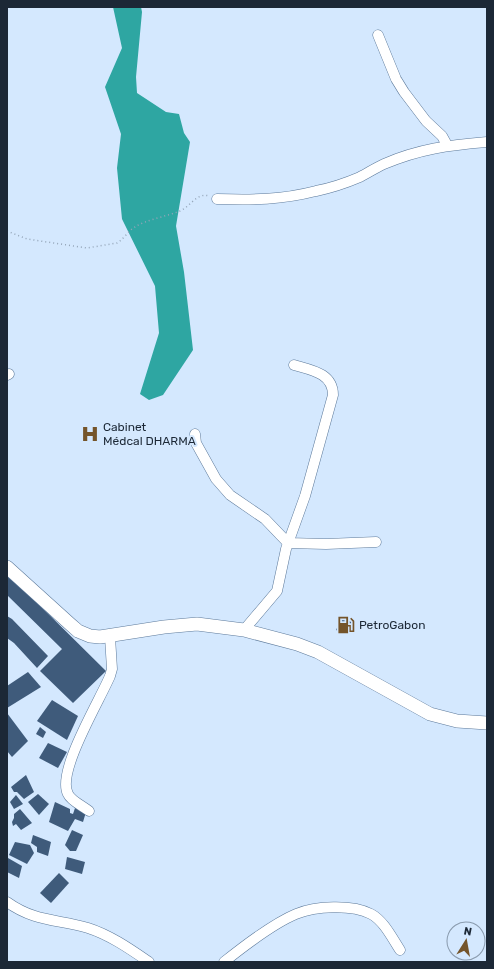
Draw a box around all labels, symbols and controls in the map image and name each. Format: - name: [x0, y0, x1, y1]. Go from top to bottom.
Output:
- place label: Cabinet Médcal DHARMA: [103, 420, 196, 448]
- hospital icon: Cabinet Médcal DHARMA: [80, 424, 100, 444]
- fuel station icon: PetroGabon: [336, 615, 356, 635]
- place label: PetroGabon: [359, 618, 425, 632]
- north arrow: [446, 921, 486, 961]
- text: N: [463, 925, 473, 939]

